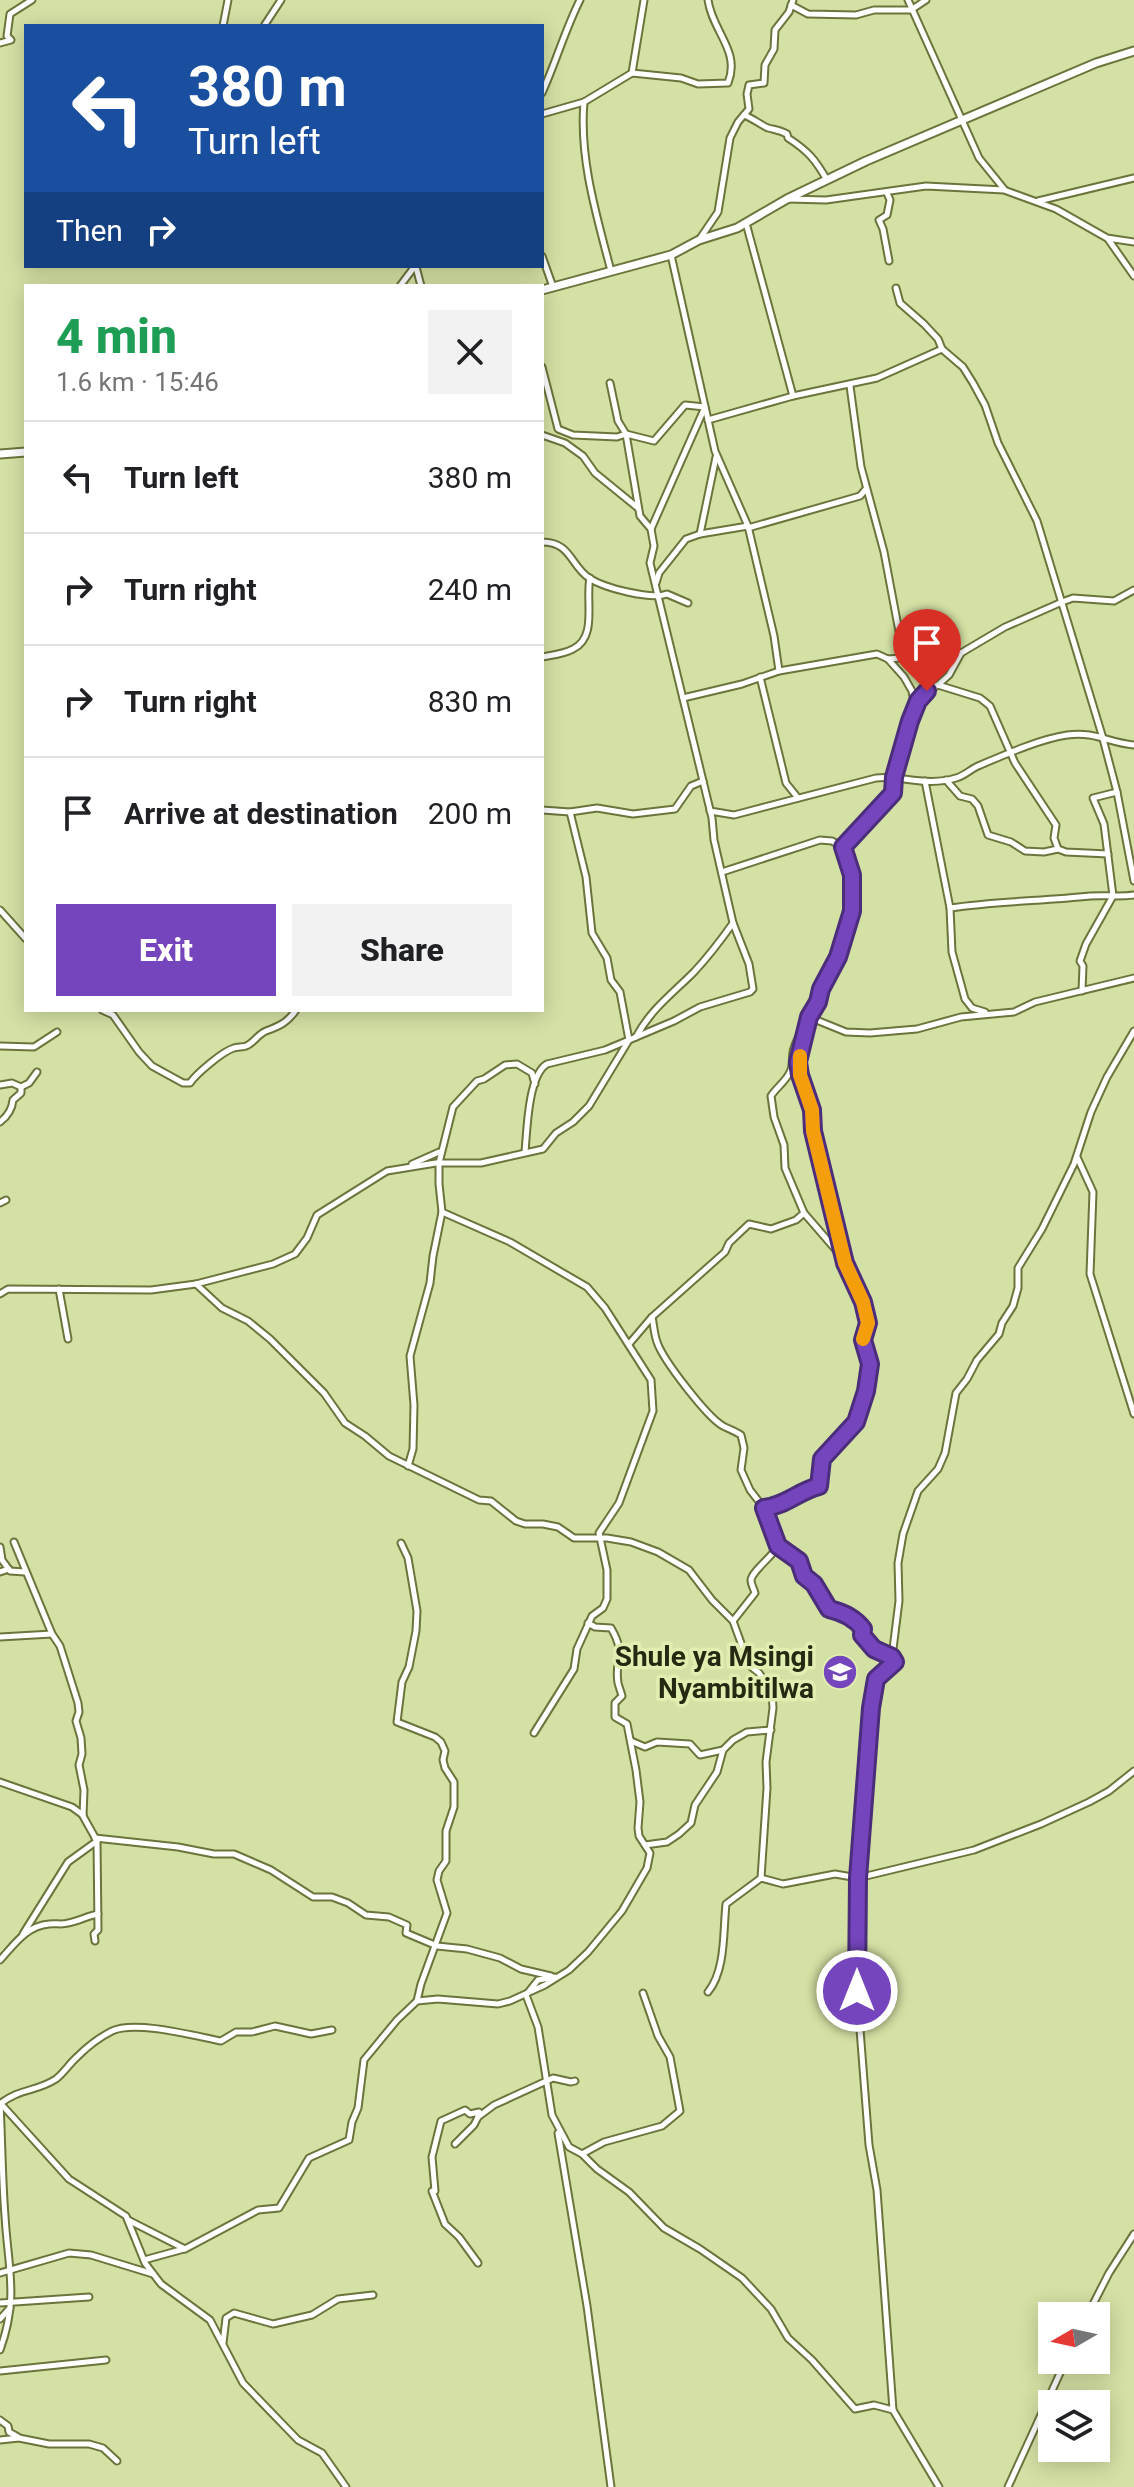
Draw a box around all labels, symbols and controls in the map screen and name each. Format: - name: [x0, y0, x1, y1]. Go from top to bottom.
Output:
- text: 380 m: [188, 54, 347, 120]
- icon: left: [56, 56, 160, 160]
- text: Turn left: [188, 121, 321, 163]
- icon: right: [139, 208, 183, 252]
- text: Then: [56, 213, 123, 248]
- text: 4 min: [56, 308, 177, 365]
- button: close: [428, 310, 512, 394]
- text: 1.6 km · 15:46: [56, 367, 219, 397]
- icon: left: [56, 455, 100, 499]
- text: Turn left: [124, 460, 239, 495]
- text: 380 m: [428, 460, 512, 495]
- icon: right: [56, 567, 100, 611]
- text: Turn right: [124, 572, 257, 607]
- text: 240 m: [428, 572, 512, 607]
- pin: [893, 609, 961, 691]
- icon: arrive: [905, 621, 949, 665]
- icon: right: [56, 679, 100, 723]
- text: Turn right: [124, 684, 257, 719]
- text: 830 m: [428, 684, 512, 719]
- icon: arrive: [56, 791, 100, 835]
- text: Arrive at destination: [124, 796, 398, 831]
- text: 200 m: [428, 796, 512, 831]
- button: Exit: [56, 904, 276, 996]
- button: Share: [292, 904, 512, 996]
- place label: Shule ya Msingi Nyambitilwa: [615, 1640, 814, 1705]
- school or university icon: Shule ya Msingi Nyambitilwa: [821, 1653, 859, 1691]
- position arrow: [815, 1949, 899, 2033]
- north arrow: [1038, 2302, 1110, 2374]
- map controls: [1038, 2302, 1110, 2462]
- button: layers: [1038, 2390, 1110, 2462]

